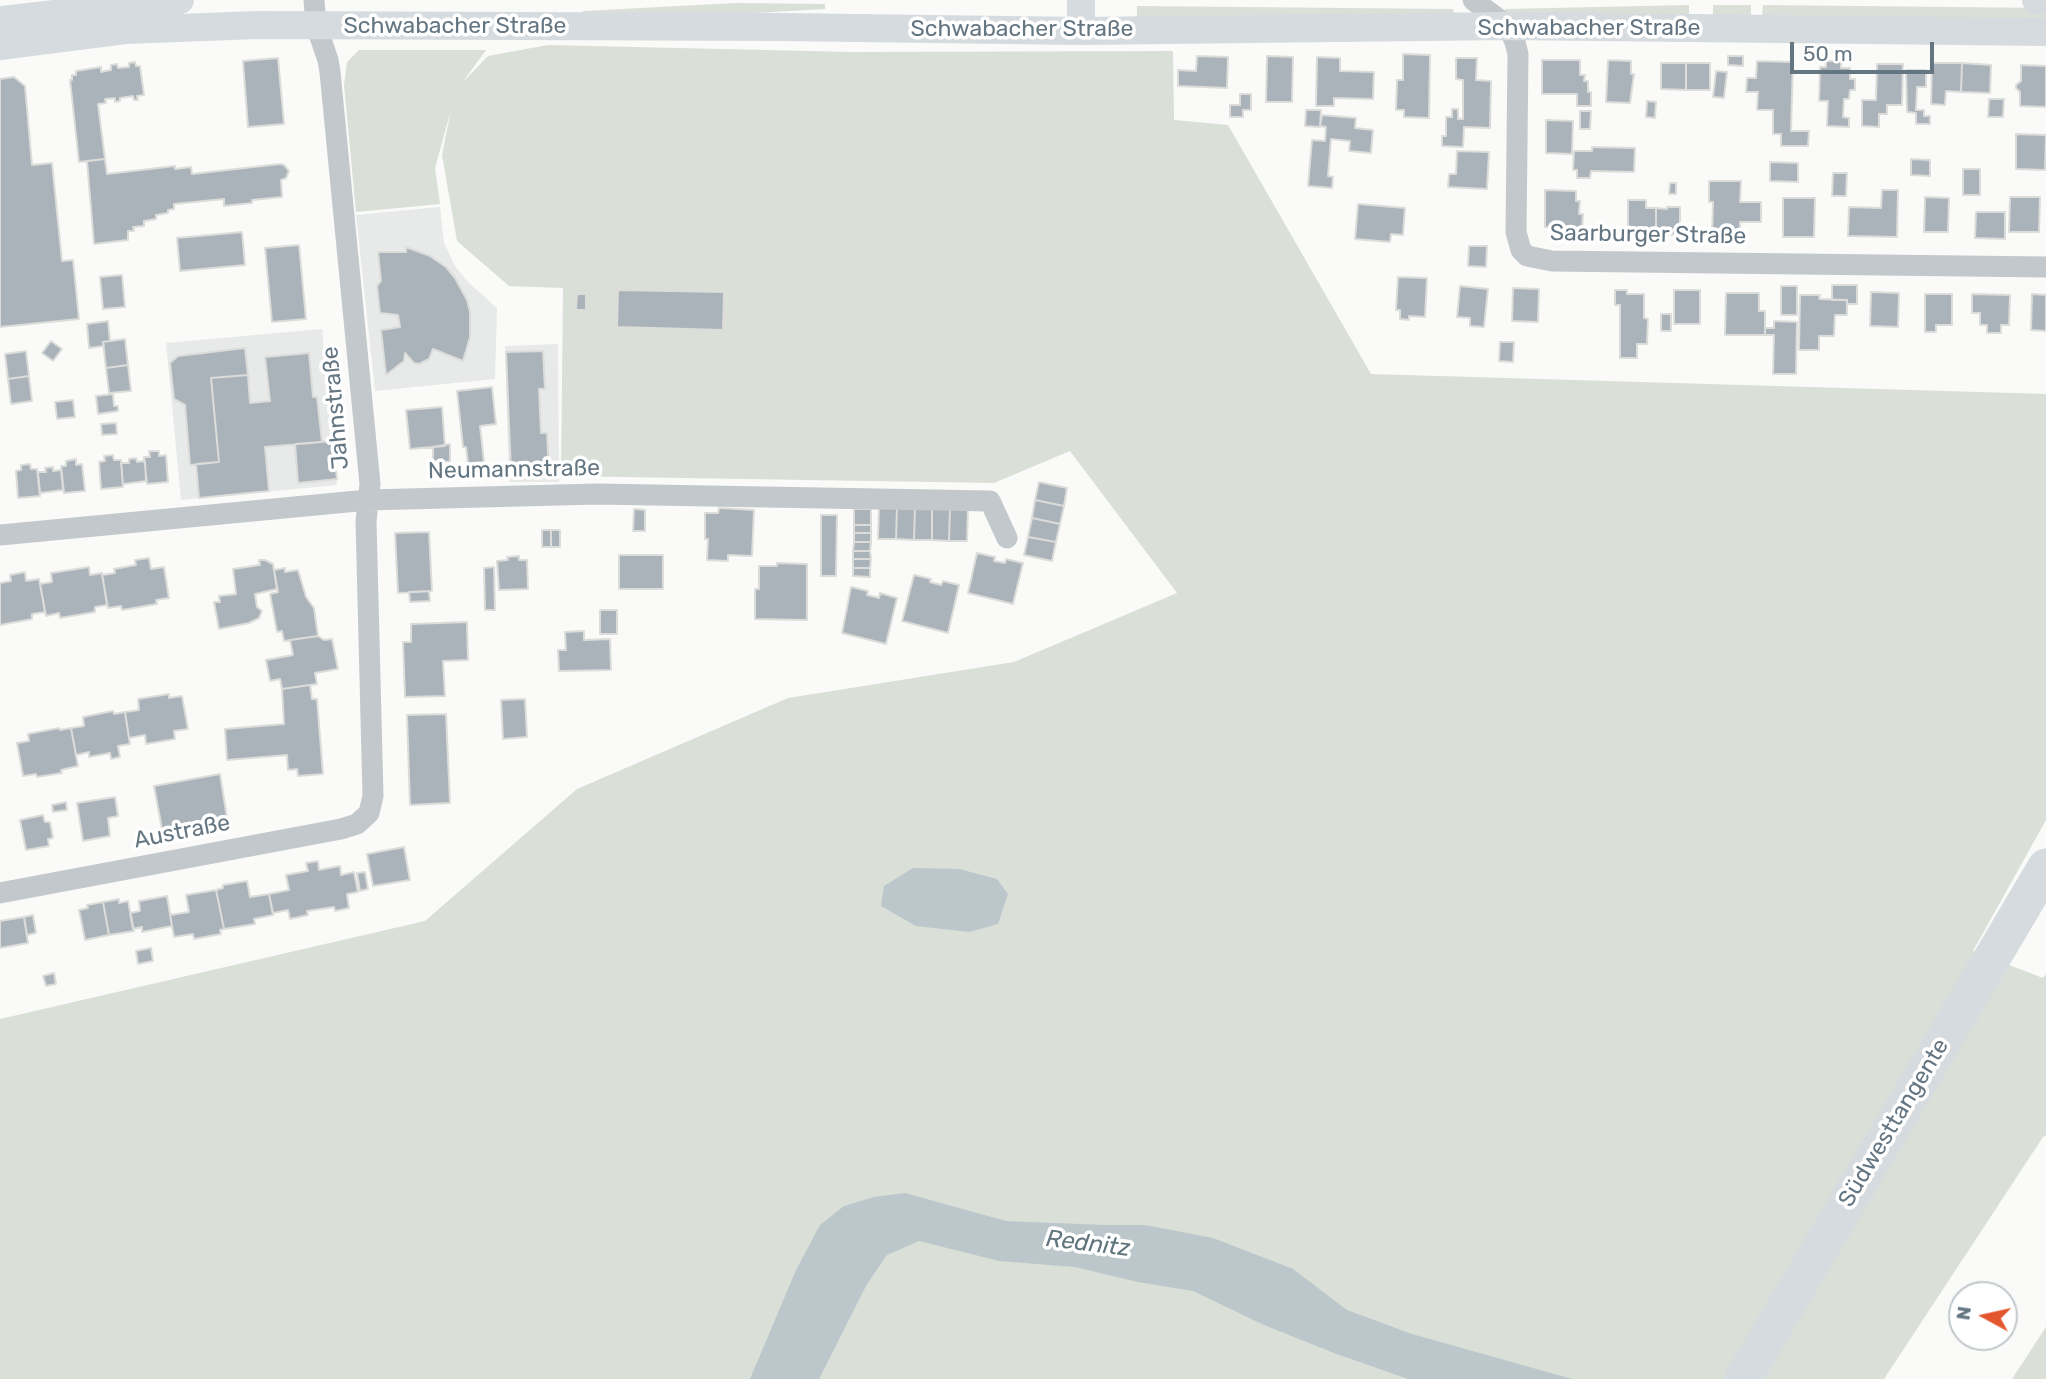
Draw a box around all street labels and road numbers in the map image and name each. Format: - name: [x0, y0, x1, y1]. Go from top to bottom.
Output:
- street label: Schwabacher Straße: [344, 12, 566, 40]
- street label: Schwabacher Straße: [1478, 14, 1700, 42]
- street label: Schwabacher Straße: [911, 15, 1133, 43]
- street label: Saarburger Straße: [1550, 219, 1746, 251]
- street label: Jahnstraße: [317, 345, 355, 471]
- street label: Neumannstraße: [428, 455, 600, 485]
- street label: Austraße: [132, 809, 232, 855]
- street label: Südwesttangente: [1833, 1034, 1955, 1212]

